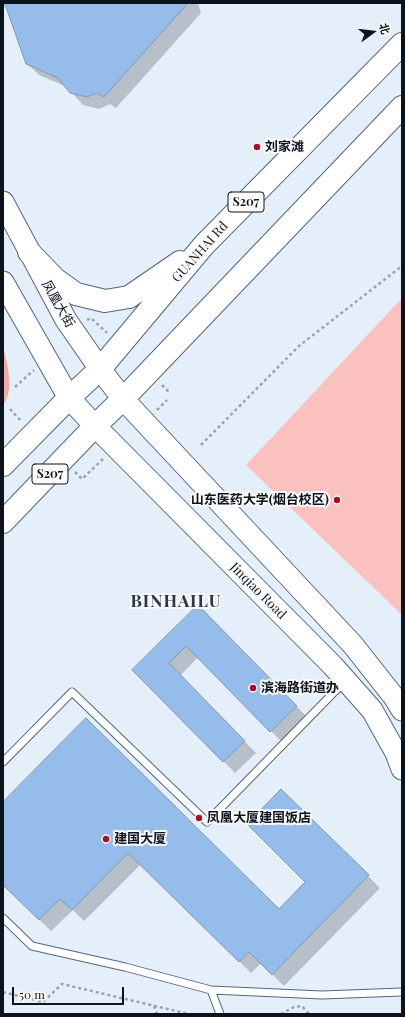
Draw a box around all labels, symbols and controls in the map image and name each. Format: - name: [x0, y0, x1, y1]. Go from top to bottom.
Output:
- north arrow: [353, 12, 393, 52]
- text: 北: [376, 22, 394, 36]
- place label: 刘家滩: [265, 139, 304, 155]
- marker: 刘家滩: [252, 142, 262, 152]
- road number: S207: [228, 192, 264, 212]
- street label: GUANHAI Rd: [169, 218, 231, 286]
- street label: 凤凰大街: [38, 278, 78, 330]
- road number: S207: [32, 464, 68, 484]
- place label: 山东医药大学(烟台校区): [191, 492, 329, 508]
- marker: 山东医药大学(烟台校区): [332, 495, 342, 505]
- street label: Jinqiao Road: [227, 560, 289, 622]
- district label: BINHAILU: [130, 592, 222, 612]
- place label: 滨海路街道办: [261, 680, 339, 696]
- marker: 滨海路街道办: [248, 683, 258, 693]
- place label: 凤凰大厦建国饭店: [207, 810, 311, 826]
- marker: 凤凰大厦建国饭店: [194, 813, 204, 823]
- place label: 建国大厦: [114, 831, 166, 847]
- marker: 建国大厦: [101, 834, 111, 844]
- scale bar: [14, 979, 126, 1005]
- text: 50 m: [19, 986, 45, 1002]

